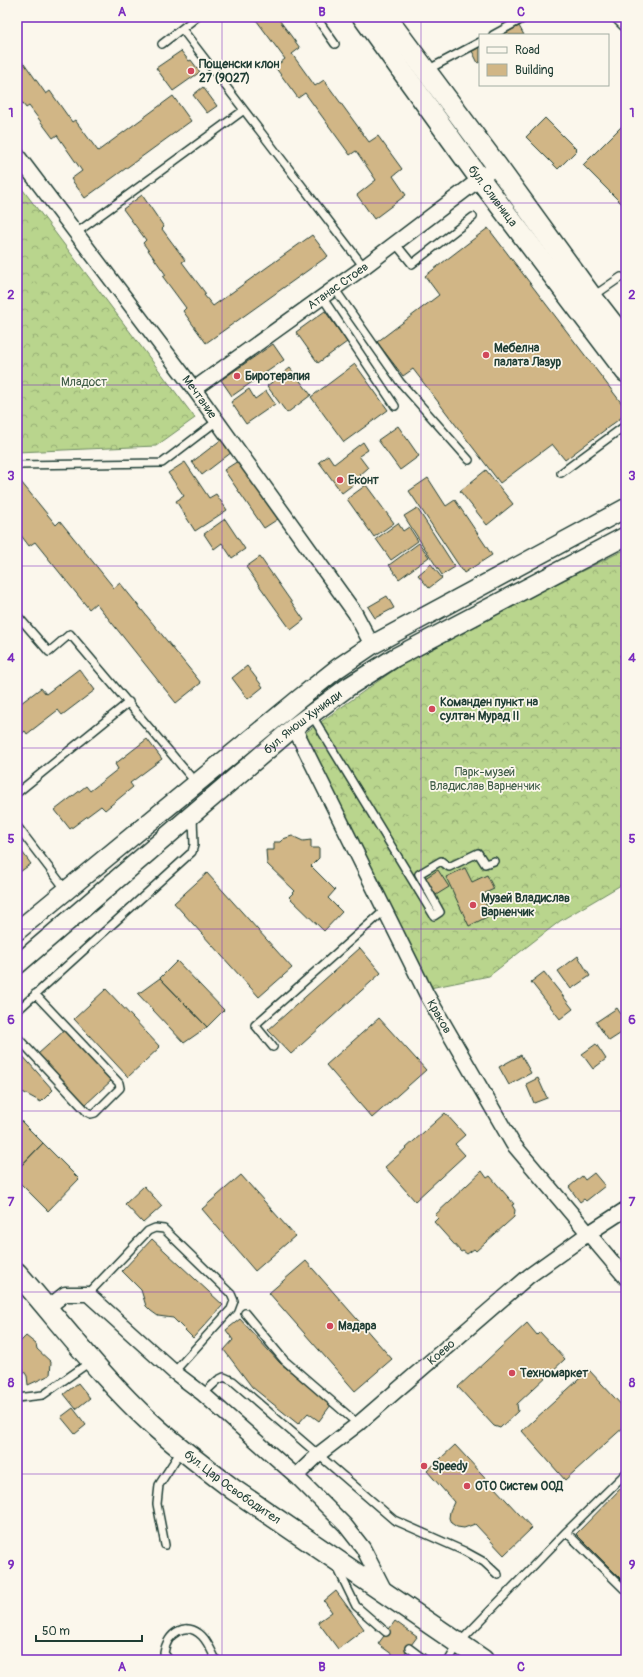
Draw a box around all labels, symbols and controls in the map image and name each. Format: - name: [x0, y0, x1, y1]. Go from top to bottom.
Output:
- text: A: [118, 4, 127, 20]
- text: B: [318, 4, 326, 20]
- text: C: [517, 4, 525, 20]
- legend: [479, 34, 609, 86]
- text: Road: [515, 43, 540, 58]
- place label: Пощенски клон 27 (9027): [199, 57, 279, 86]
- text: Building: [515, 63, 554, 78]
- marker: Пощенски клон 27 (9027): [186, 66, 196, 76]
- text: 1: [8, 105, 14, 121]
- text: 1: [629, 105, 635, 121]
- street label: бул. Сливница: [465, 162, 521, 230]
- street label: Атанас Стоев: [304, 259, 371, 313]
- text: 2: [7, 287, 15, 303]
- text: 2: [628, 287, 636, 303]
- place label: Мебелна палата Лазур: [494, 341, 561, 370]
- marker: Мебелна палата Лазур: [481, 350, 491, 360]
- place label: Биротерапия: [245, 369, 310, 384]
- marker: Биротерапия: [232, 371, 242, 381]
- street label: Мечтание: [179, 372, 220, 421]
- park label: Младост: [61, 375, 107, 390]
- text: 3: [7, 468, 15, 484]
- text: 3: [628, 468, 636, 484]
- place label: Еконт: [348, 473, 380, 488]
- marker: Еконт: [335, 475, 345, 485]
- text: 4: [7, 650, 15, 666]
- text: 4: [628, 650, 636, 666]
- street label: бул. Янош Хунияди: [260, 686, 345, 757]
- place label: Команден пункт на султан Мурад II: [439, 695, 539, 724]
- marker: Команден пункт на султан Мурад II: [427, 704, 437, 714]
- park label: Парк-музей Владислав Варненчик: [429, 765, 541, 794]
- text: 5: [7, 831, 15, 847]
- text: 5: [628, 831, 636, 847]
- place label: Музей Владислав Варненчик: [481, 891, 570, 920]
- marker: Музей Владислав Варненчик: [468, 900, 478, 910]
- street label: Краков: [424, 997, 455, 1036]
- text: 6: [7, 1012, 15, 1028]
- text: 6: [628, 1012, 636, 1028]
- text: 7: [8, 1194, 15, 1210]
- text: 7: [629, 1194, 636, 1210]
- place label: Мадара: [338, 1319, 377, 1334]
- marker: Мадара: [325, 1321, 335, 1331]
- street label: Коево: [424, 1336, 458, 1368]
- place label: Техномаркет: [519, 1366, 589, 1381]
- marker: Техномаркет: [507, 1368, 517, 1378]
- text: 8: [8, 1375, 15, 1391]
- text: 8: [629, 1375, 636, 1391]
- street label: бул. Цар Освободител: [181, 1447, 284, 1527]
- place label: Speedy: [432, 1459, 468, 1474]
- marker: Speedy: [419, 1461, 429, 1471]
- place label: ОТО Систем ООД: [475, 1479, 564, 1494]
- marker: ОТО Систем ООД: [462, 1481, 472, 1491]
- text: 9: [8, 1557, 15, 1573]
- text: 9: [629, 1557, 636, 1573]
- scale bar: [36, 1617, 142, 1643]
- text: 50 m: [42, 1624, 70, 1639]
- text: A: [118, 1659, 127, 1675]
- text: B: [318, 1659, 326, 1675]
- text: C: [517, 1659, 525, 1675]

